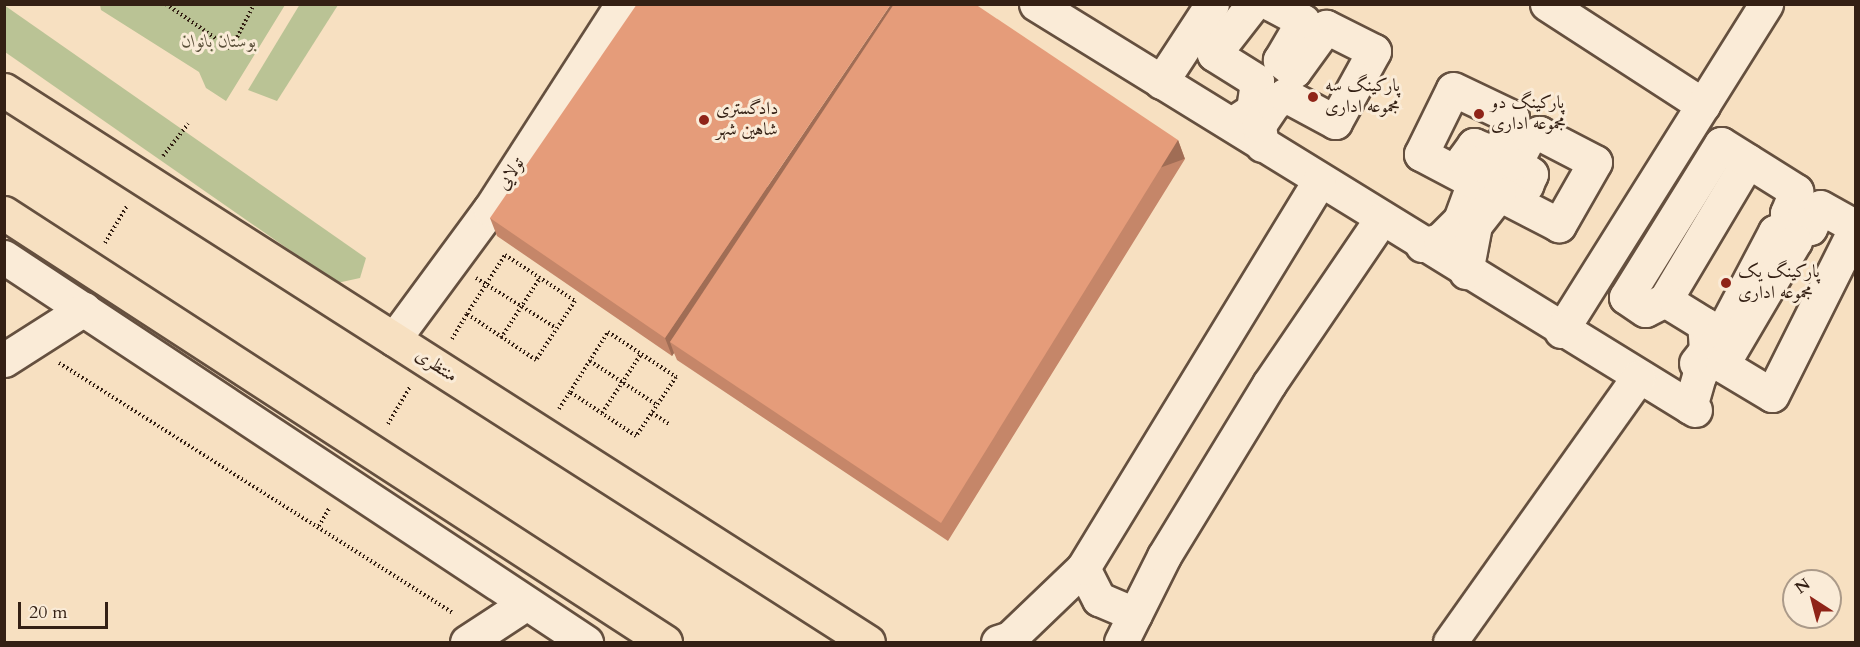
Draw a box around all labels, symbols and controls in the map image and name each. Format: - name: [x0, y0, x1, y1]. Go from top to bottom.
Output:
- park label: بوستان بانوان: [181, 31, 257, 53]
- place label: پارکینگ سه مجموعه اداری: [1325, 76, 1400, 118]
- marker: پارکینگ سه مجموعه اداری: [1306, 90, 1320, 104]
- place label: پارکینگ دو مجموعه اداری: [1491, 93, 1566, 136]
- place label: دادگستری شاهین شهر: [716, 99, 778, 142]
- marker: پارکینگ دو مجموعه اداری: [1472, 107, 1486, 121]
- marker: دادگستری شاهین شهر: [697, 113, 711, 127]
- street label: تولایی: [493, 154, 529, 194]
- place label: پارکینگ یک مجموعه اداری: [1738, 262, 1820, 304]
- marker: پارکینگ یک مجموعه اداری: [1719, 276, 1733, 290]
- street label: منتظری: [411, 345, 461, 387]
- north arrow: [1782, 569, 1842, 629]
- text: N: [1791, 573, 1815, 599]
- scale bar: [21, 590, 111, 628]
- text: 20 m: [29, 600, 68, 625]

